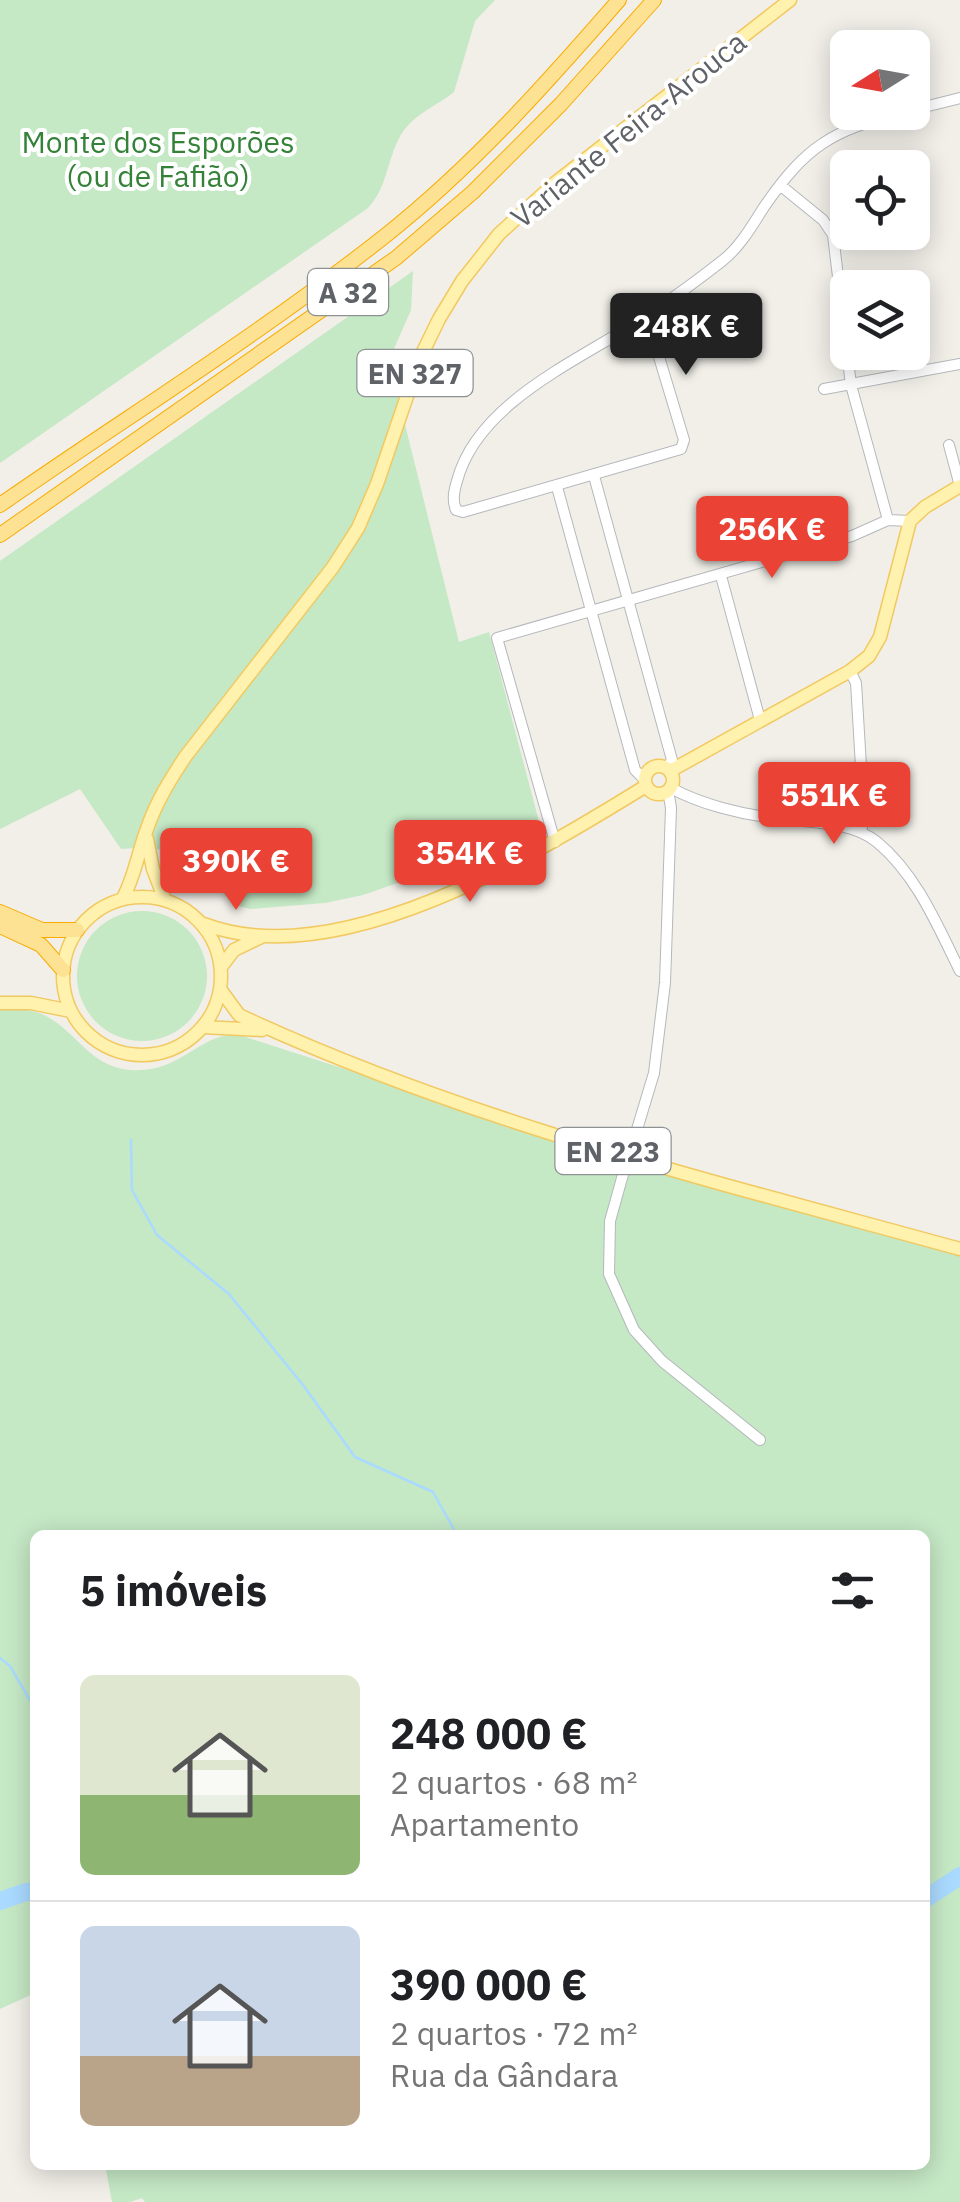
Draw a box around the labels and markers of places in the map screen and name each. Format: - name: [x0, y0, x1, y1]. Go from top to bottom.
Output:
- pin: 248K €: [605, 293, 767, 378]
- pin: 256K €: [691, 496, 853, 581]
- pin: 551K €: [753, 762, 915, 847]
- pin: 354K €: [389, 820, 551, 905]
- pin: 390K €: [155, 828, 317, 913]

